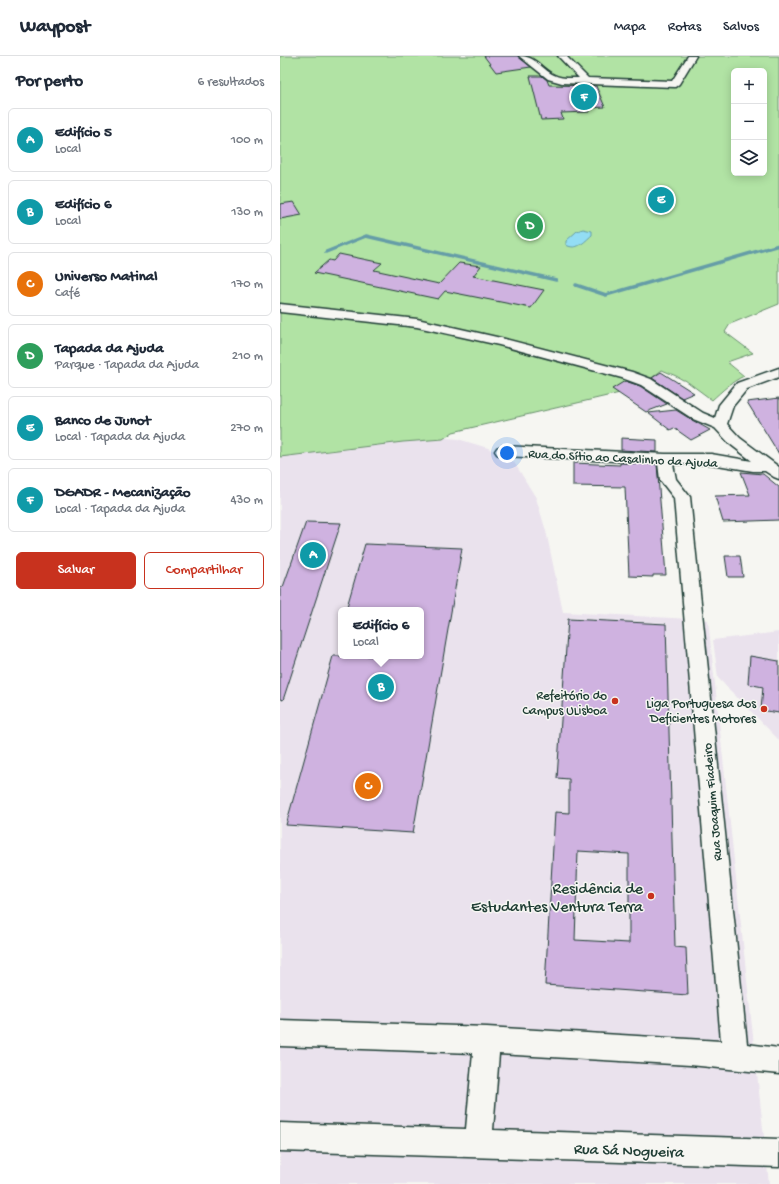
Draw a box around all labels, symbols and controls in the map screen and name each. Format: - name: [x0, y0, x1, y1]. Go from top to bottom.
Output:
- text: Waypost: [20, 16, 90, 39]
- text: Mapa: [614, 19, 646, 36]
- text: Rotas: [668, 19, 701, 36]
- text: Salvos: [723, 19, 759, 36]
- map controls: [731, 68, 767, 176]
- button: +: [731, 68, 767, 104]
- text: Por perto: [16, 72, 83, 92]
- text: 6 resultados: [198, 75, 264, 90]
- pin: F: [571, 82, 597, 112]
- button: −: [731, 104, 767, 140]
- text: Edifício 5: [55, 124, 112, 142]
- text: A: [26, 133, 34, 148]
- text: 100 m: [231, 133, 263, 148]
- button: layers: [731, 140, 767, 176]
- text: Local: [55, 142, 81, 157]
- pin: E: [648, 185, 674, 215]
- text: Edifício 6: [55, 196, 112, 214]
- text: B: [27, 205, 33, 220]
- text: 130 m: [231, 205, 263, 220]
- pin: D: [517, 211, 543, 241]
- text: Local: [55, 214, 81, 229]
- text: Universo Matinal: [55, 268, 157, 286]
- text: C: [26, 277, 34, 292]
- text: 170 m: [231, 277, 263, 292]
- text: Café: [55, 286, 80, 301]
- text: Tapada da Ajuda: [55, 340, 164, 358]
- text: D: [26, 349, 34, 364]
- text: 210 m: [232, 349, 263, 364]
- text: Parque · Tapada da Ajuda: [55, 358, 199, 373]
- text: Banco de Junot: [55, 412, 151, 430]
- text: E: [26, 421, 34, 436]
- text: 270 m: [230, 421, 263, 436]
- text: Local · Tapada da Ajuda: [55, 430, 185, 445]
- your location: [497, 443, 517, 463]
- street label: Rua do Sítio ao Casalinho da Ajuda: [528, 447, 719, 472]
- text: DGADR - Mecanização: [55, 484, 191, 502]
- text: F: [27, 493, 33, 508]
- text: 430 m: [230, 493, 263, 508]
- text: Local · Tapada da Ajuda: [55, 502, 185, 517]
- pin: A: [300, 540, 326, 570]
- button: Salvar: [16, 552, 136, 589]
- button: Compartilhar: [144, 552, 264, 589]
- popup: [338, 607, 424, 659]
- text: Edifício 6: [353, 617, 409, 635]
- text: Local: [353, 635, 379, 650]
- pin: B: [368, 672, 394, 702]
- place label: Refeitório do Campus ULisboa: [522, 689, 608, 719]
- marker: Refeitório do Campus ULisboa: [610, 696, 620, 706]
- place label: Liga Portuguesa dos Deficientes Motores: [646, 697, 757, 727]
- marker: Liga Portuguesa dos Deficientes Motores: [759, 704, 769, 714]
- street label: Rua Joaquim Fiadeiro: [701, 742, 726, 861]
- pin: C: [355, 771, 381, 801]
- place label: Residência de Estudantes Ventura Terra: [471, 881, 644, 918]
- marker: Residência de Estudantes Ventura Terra: [646, 891, 656, 901]
- street label: Rua Sá Nogueira: [573, 1141, 685, 1164]

